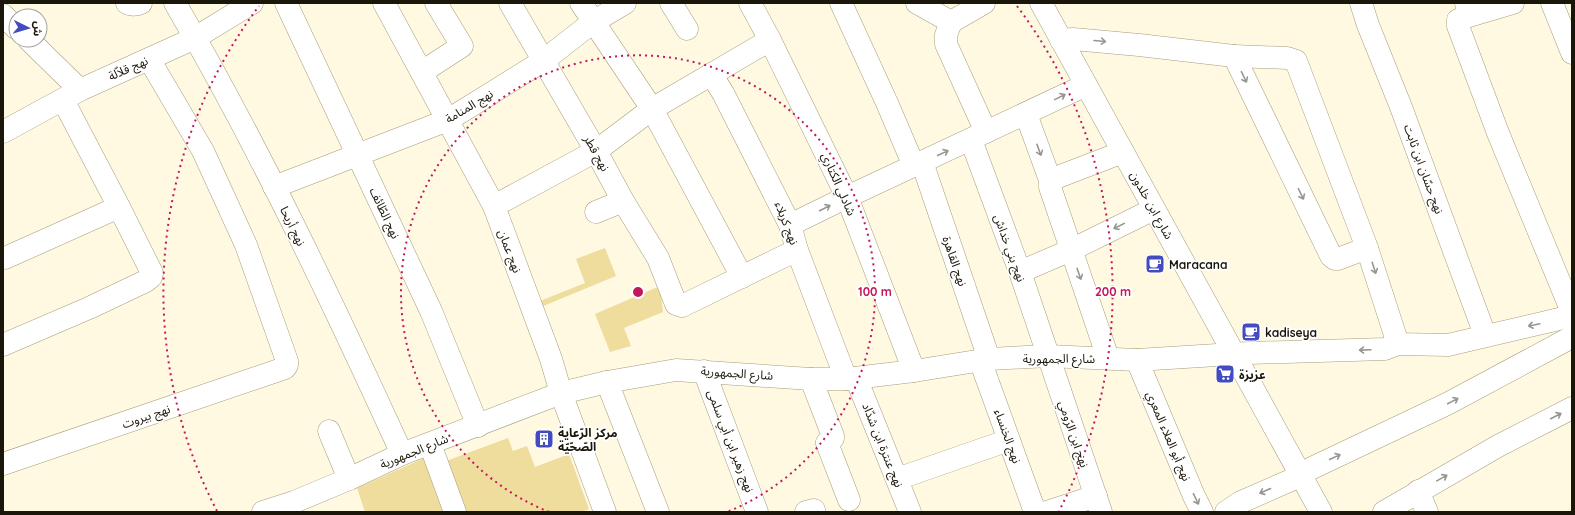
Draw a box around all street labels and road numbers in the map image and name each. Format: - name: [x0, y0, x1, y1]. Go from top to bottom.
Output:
- street label: نهج قلاّلة: [106, 53, 151, 85]
- street label: نهج المنامة: [442, 86, 497, 128]
- street label: نهج حسّان ابن ثابت: [1399, 122, 1447, 217]
- street label: نهج قطر: [579, 131, 613, 175]
- street label: شادلي الكتاري: [816, 150, 860, 219]
- street label: شارع ابن خلدون: [1125, 168, 1177, 243]
- street label: نهج الطّائف: [365, 185, 403, 242]
- street label: نهج كربلاء: [770, 199, 802, 247]
- street label: نهج أريحا: [275, 204, 309, 249]
- street label: نهج بني خداش: [988, 212, 1029, 285]
- street label: نهج عمان: [493, 227, 525, 275]
- street label: نهج القاهرة: [938, 234, 971, 289]
- street label: شارع الجمهورية: [1023, 351, 1095, 368]
- street label: شارع الجمهورية: [700, 363, 774, 385]
- street label: نهج زهير ابن أبي سلمى: [702, 388, 757, 495]
- street label: نهج أبو العلاء المعري: [1141, 389, 1195, 484]
- street label: نهج ابن الرّومي: [1053, 399, 1092, 470]
- street label: نهج بيروت: [120, 401, 173, 433]
- street label: نهج عنترة ابن شدّاد: [857, 401, 907, 490]
- street label: نهج الخنساء: [989, 407, 1025, 466]
- street label: شارع الجمهورية: [378, 430, 451, 473]

